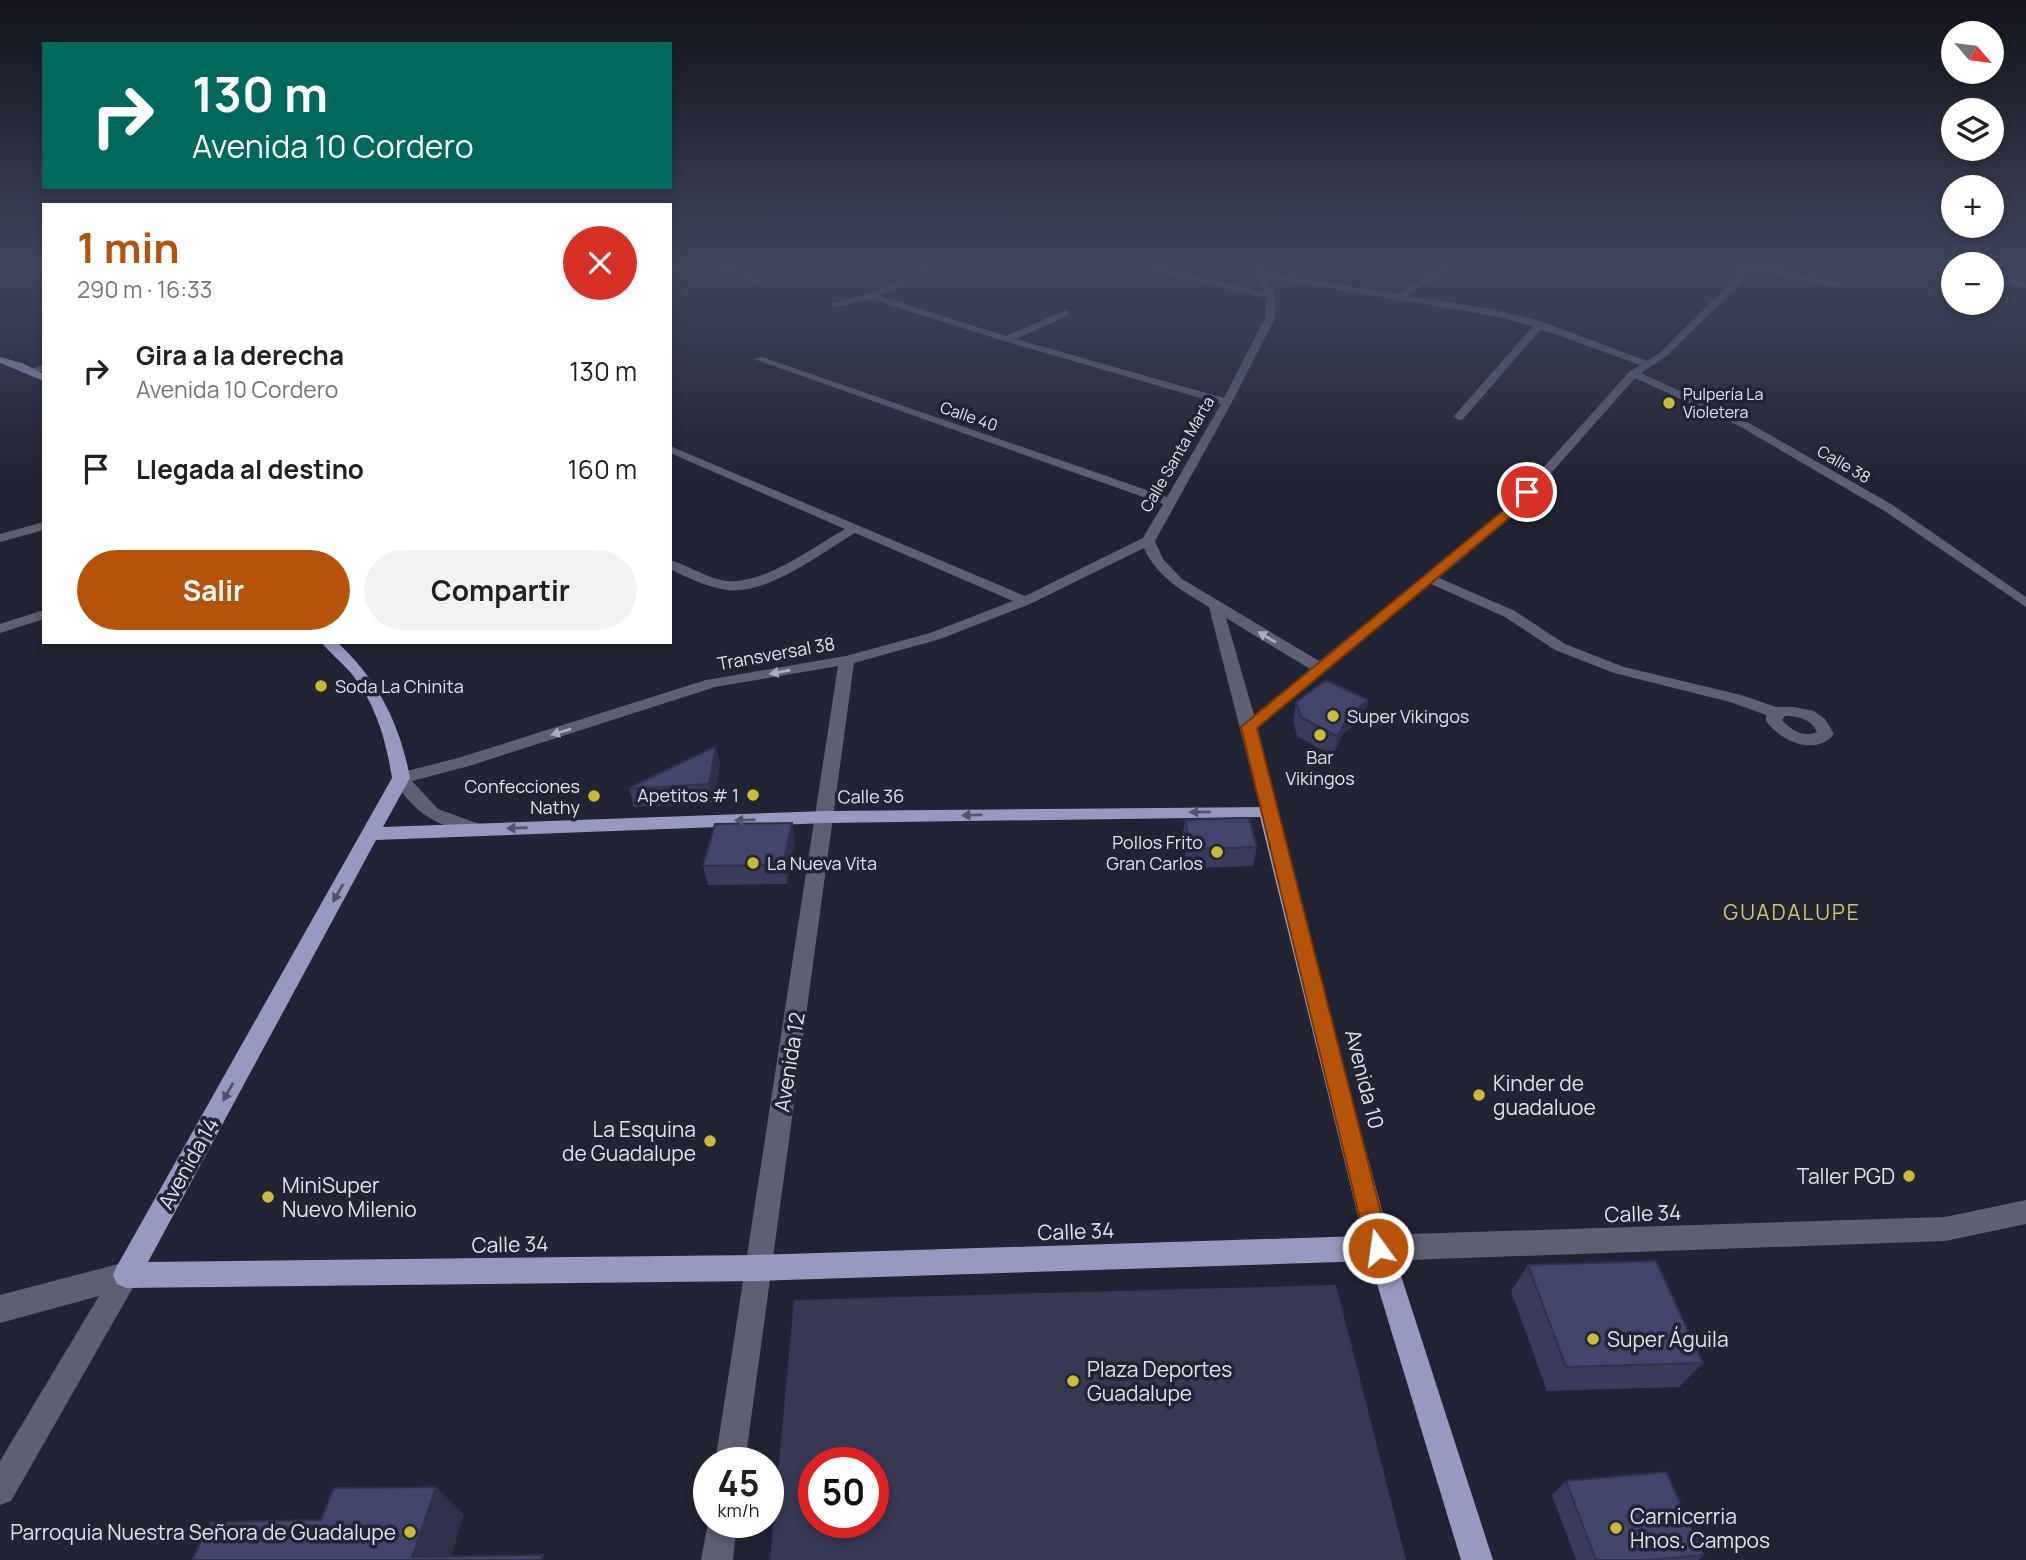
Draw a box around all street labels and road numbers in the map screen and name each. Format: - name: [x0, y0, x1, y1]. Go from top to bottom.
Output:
- street label: Calle Santa Marta: [1135, 392, 1219, 516]
- street label: Calle 40: [937, 396, 1001, 436]
- street label: Calle 38: [1813, 440, 1875, 488]
- street label: Transversal 38: [715, 631, 837, 675]
- street label: Calle 36: [838, 783, 904, 809]
- street label: Avenida 12: [767, 1010, 811, 1114]
- street label: Avenida 10: [1339, 1026, 1391, 1132]
- street label: Avenida 14: [151, 1112, 225, 1214]
- street label: Calle 34: [1604, 1198, 1682, 1228]
- street label: Calle 34: [1037, 1216, 1115, 1246]
- street label: Calle 34: [471, 1229, 549, 1259]

